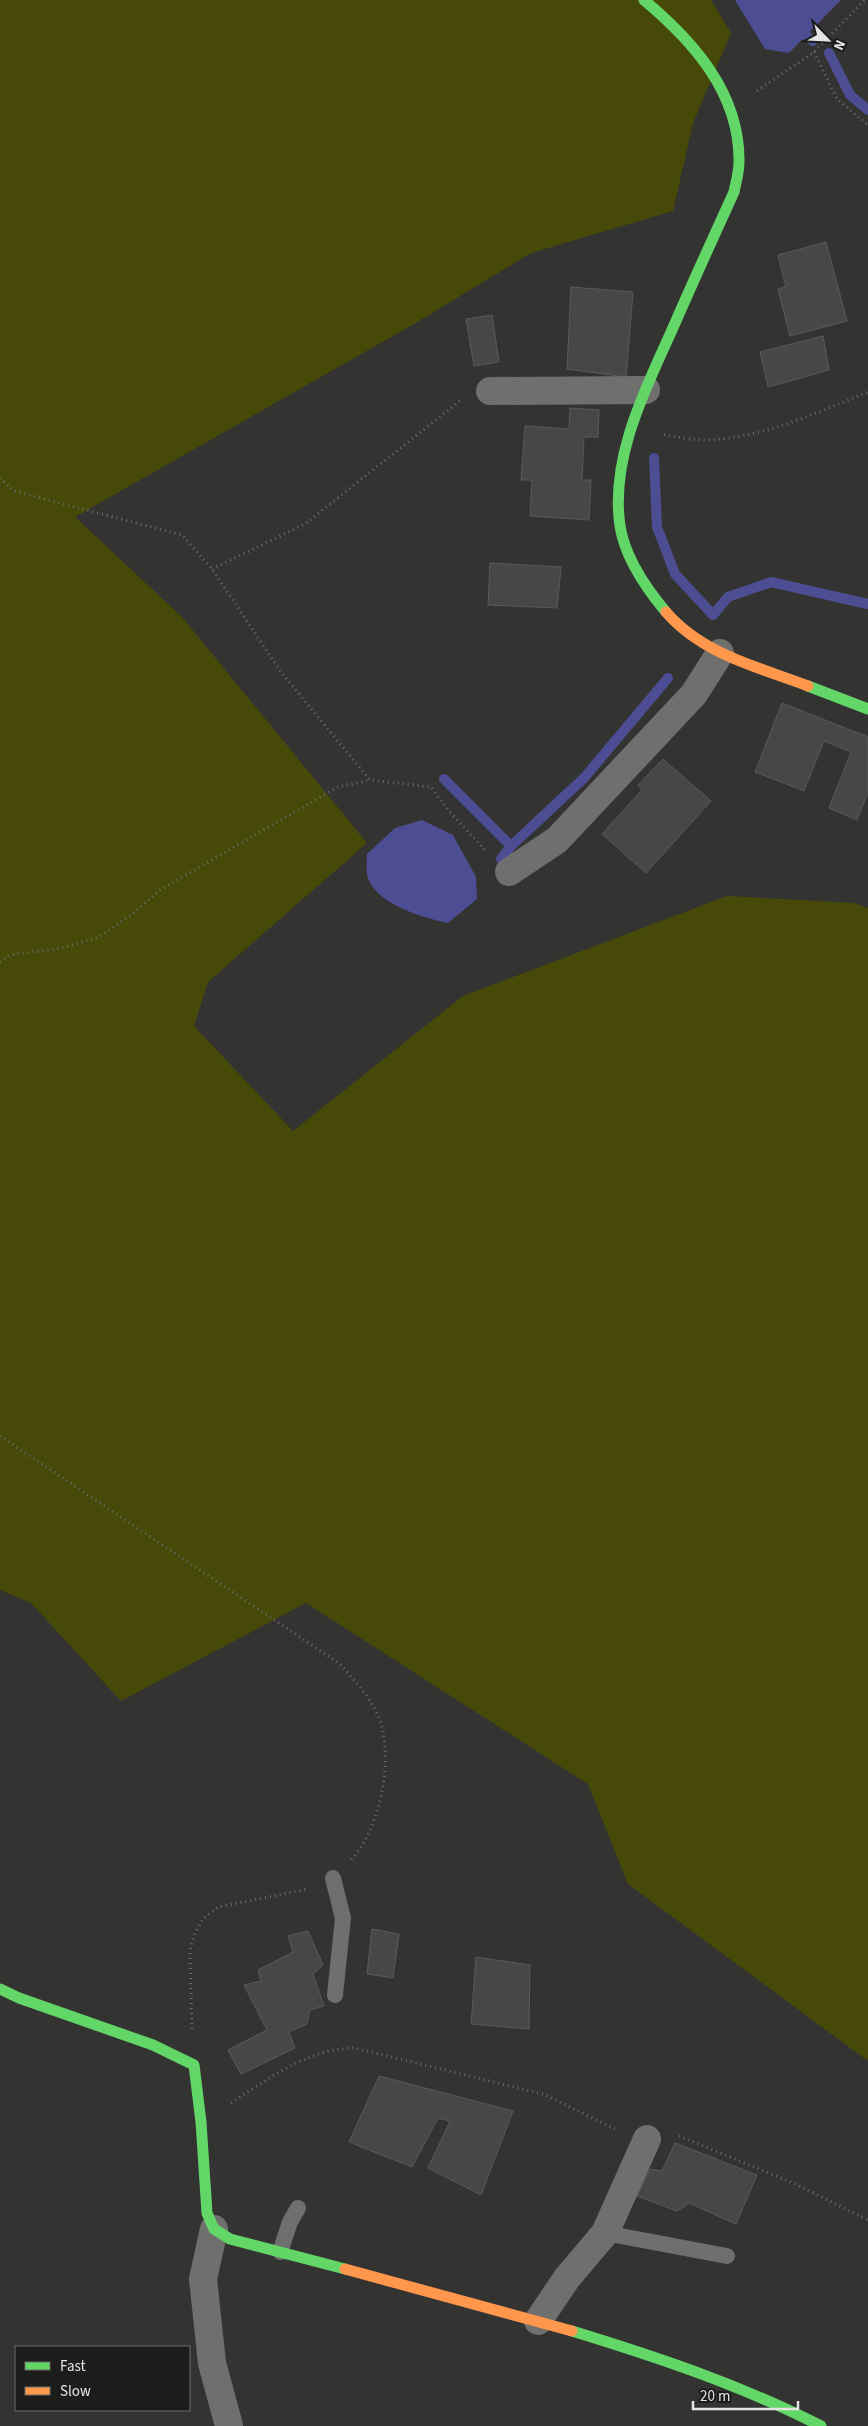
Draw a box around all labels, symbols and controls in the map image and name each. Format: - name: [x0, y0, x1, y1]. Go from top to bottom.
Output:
- north arrow: [803, 15, 853, 65]
- text: N: [828, 37, 850, 53]
- legend: [15, 2346, 190, 2411]
- text: Fast: [60, 2356, 86, 2377]
- scale bar: [693, 2378, 798, 2410]
- text: Slow: [60, 2381, 91, 2402]
- text: 20 m: [700, 2386, 730, 2407]

